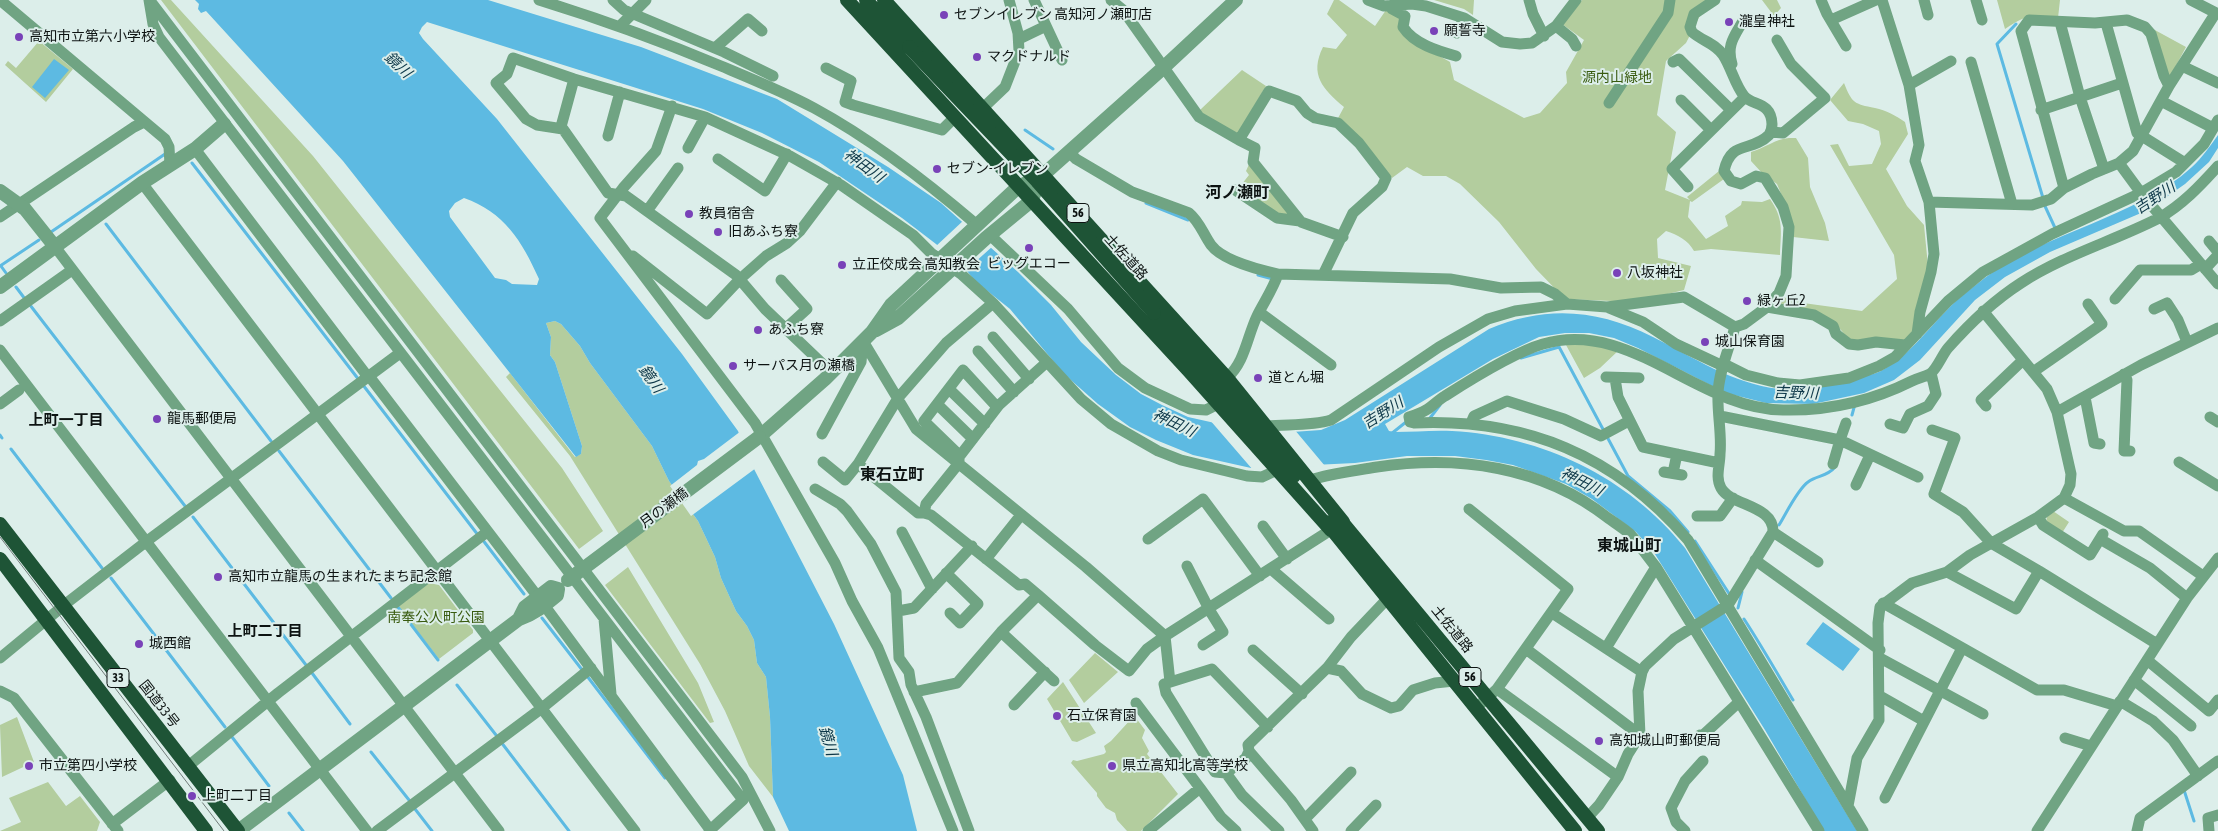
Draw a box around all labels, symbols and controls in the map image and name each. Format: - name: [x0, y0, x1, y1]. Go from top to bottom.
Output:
- place label: セブンイレブン 高知河ノ瀬町店: [954, 7, 1152, 23]
- marker: セブンイレブン 高知河ノ瀬町店: [938, 9, 950, 21]
- place label: 瀧皇神社: [1739, 14, 1795, 30]
- marker: 瀧皇神社: [1723, 16, 1735, 28]
- place label: 願誓寺: [1444, 23, 1486, 39]
- marker: 願誓寺: [1428, 25, 1440, 37]
- place label: 高知市立第六小学校: [29, 29, 155, 45]
- marker: 高知市立第六小学校: [13, 31, 25, 43]
- water label: 鏡川: [381, 48, 415, 82]
- place label: マクドナルド: [987, 49, 1071, 65]
- marker: マクドナルド: [971, 51, 983, 63]
- park label: 源内山緑地: [1582, 70, 1652, 86]
- water label: 神田川: [841, 145, 887, 187]
- place label: セブン-イレブン: [947, 161, 1048, 177]
- marker: セブン-イレブン: [931, 163, 943, 175]
- water label: 吉野川: [2131, 178, 2179, 218]
- district label: 河ノ瀬町: [1205, 183, 1269, 203]
- road number: 56: [1067, 204, 1089, 222]
- place label: 教員宿舎: [699, 206, 755, 222]
- marker: 教員宿舎: [683, 208, 695, 220]
- place label: 旧あふち寮: [728, 224, 798, 240]
- marker: 旧あふち寮: [712, 226, 724, 238]
- street label: 土佐道路: [1101, 231, 1151, 283]
- marker: ビッグエコー: [1023, 242, 1035, 254]
- place label: ビッグエコー: [987, 256, 1071, 272]
- place label: 立正佼成会 高知教会: [852, 257, 980, 273]
- marker: 立正佼成会 高知教会: [836, 259, 848, 271]
- place label: 八坂神社: [1627, 265, 1683, 281]
- marker: 八坂神社: [1611, 267, 1623, 279]
- place label: 緑ヶ丘2: [1757, 293, 1806, 309]
- marker: 緑ヶ丘2: [1741, 295, 1753, 307]
- place label: あふち寮: [768, 322, 824, 338]
- marker: あふち寮: [752, 324, 764, 336]
- place label: 城山保育園: [1715, 334, 1785, 350]
- marker: 城山保育園: [1699, 336, 1711, 348]
- place label: サーパス月の瀬橋: [743, 358, 855, 374]
- marker: サーパス月の瀬橋: [727, 360, 739, 372]
- water label: 鏡川: [635, 362, 667, 396]
- place label: 道とん堀: [1268, 370, 1324, 386]
- marker: 道とん堀: [1252, 372, 1264, 384]
- water label: 吉野川: [1773, 383, 1819, 403]
- water label: 吉野川: [1359, 393, 1407, 433]
- water label: 神田川: [1150, 405, 1198, 441]
- district label: 上町一丁目: [29, 411, 103, 429]
- place label: 龍馬郵便局: [167, 411, 237, 427]
- marker: 龍馬郵便局: [151, 413, 163, 425]
- water label: 神田川: [1558, 464, 1606, 500]
- district label: 東石立町: [860, 465, 924, 485]
- street label: 月の瀬橋: [637, 484, 691, 532]
- district label: 東城山町: [1597, 536, 1661, 556]
- place label: 高知市立龍馬の生まれたまち記念館: [228, 569, 452, 585]
- marker: 高知市立龍馬の生まれたまち記念館: [212, 571, 224, 583]
- street label: 土佐道路: [1428, 602, 1476, 656]
- park label: 南奉公人町公園: [387, 610, 485, 626]
- district label: 上町二丁目: [228, 622, 302, 640]
- place label: 城西館: [149, 636, 191, 652]
- marker: 城西館: [133, 638, 145, 650]
- road number: 33: [107, 668, 129, 688]
- road number: 56: [1459, 668, 1481, 686]
- street label: 国道33号: [135, 677, 183, 731]
- place label: 石立保育園: [1067, 708, 1137, 724]
- marker: 石立保育園: [1051, 710, 1063, 722]
- water label: 鏡川: [815, 724, 841, 758]
- place label: 高知城山町郵便局: [1609, 733, 1721, 749]
- marker: 高知城山町郵便局: [1593, 735, 1605, 747]
- place label: 市立第四小学校: [39, 758, 137, 774]
- place label: 県立高知北高等学校: [1122, 758, 1248, 774]
- marker: 市立第四小学校: [23, 760, 35, 772]
- marker: 県立高知北高等学校: [1106, 760, 1118, 772]
- place label: 上町二丁目: [202, 788, 272, 804]
- marker: 上町二丁目: [186, 790, 198, 802]

